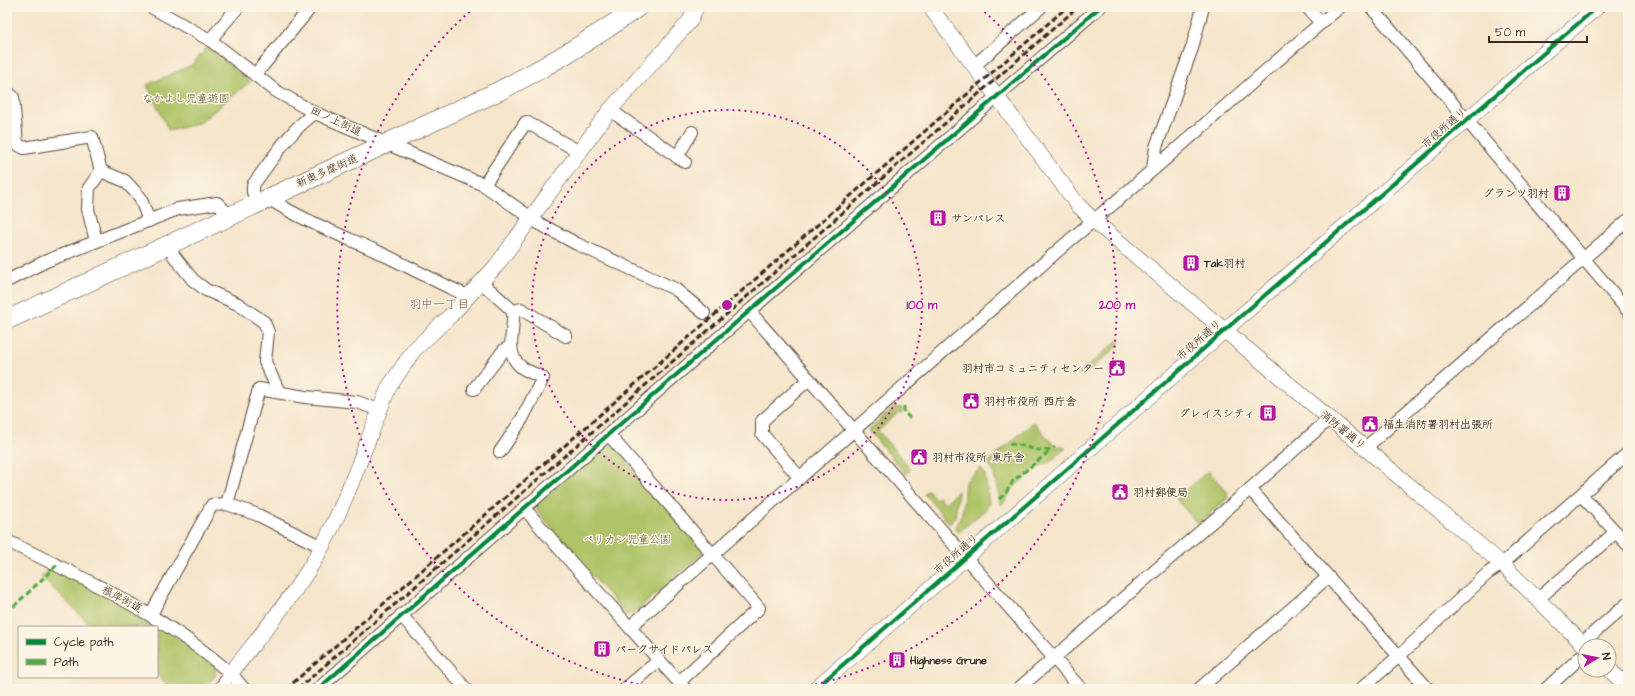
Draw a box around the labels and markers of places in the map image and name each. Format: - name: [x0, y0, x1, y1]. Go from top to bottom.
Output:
- building icon: グランツ羽村: [1552, 183, 1572, 203]
- place label: グランツ羽村: [1483, 186, 1549, 201]
- building icon: サンパレス: [928, 208, 948, 228]
- place label: サンパレス: [951, 211, 1006, 226]
- building icon: Tak羽村: [1181, 253, 1201, 273]
- place label: Tak羽村: [1203, 256, 1245, 271]
- centre of rings: [720, 298, 734, 312]
- public building icon: 羽村市コミュニティセンター: [1107, 358, 1127, 378]
- place label: 羽村市コミュニティセンター: [962, 361, 1104, 376]
- public building icon: 羽村市役所 西庁舎: [961, 391, 981, 411]
- place label: 羽村市役所 西庁舎: [984, 394, 1076, 409]
- building icon: グレイスシティ: [1258, 403, 1278, 423]
- place label: グレイスシティ: [1179, 406, 1255, 421]
- public building icon: 福生消防署羽村出張所: [1360, 414, 1380, 434]
- place label: 福生消防署羽村出張所: [1383, 417, 1493, 432]
- public building icon: 羽村市役所 東庁舎: [909, 447, 929, 467]
- place label: 羽村市役所 東庁舎: [932, 450, 1024, 465]
- public building icon: 羽村郵便局: [1110, 482, 1130, 502]
- place label: 羽村郵便局: [1133, 485, 1188, 500]
- building icon: パークサイドパレス: [592, 639, 612, 659]
- place label: パークサイドパレス: [615, 642, 713, 657]
- building icon: Highness Grune: [887, 650, 907, 670]
- place label: Highness Grune: [909, 653, 987, 670]

